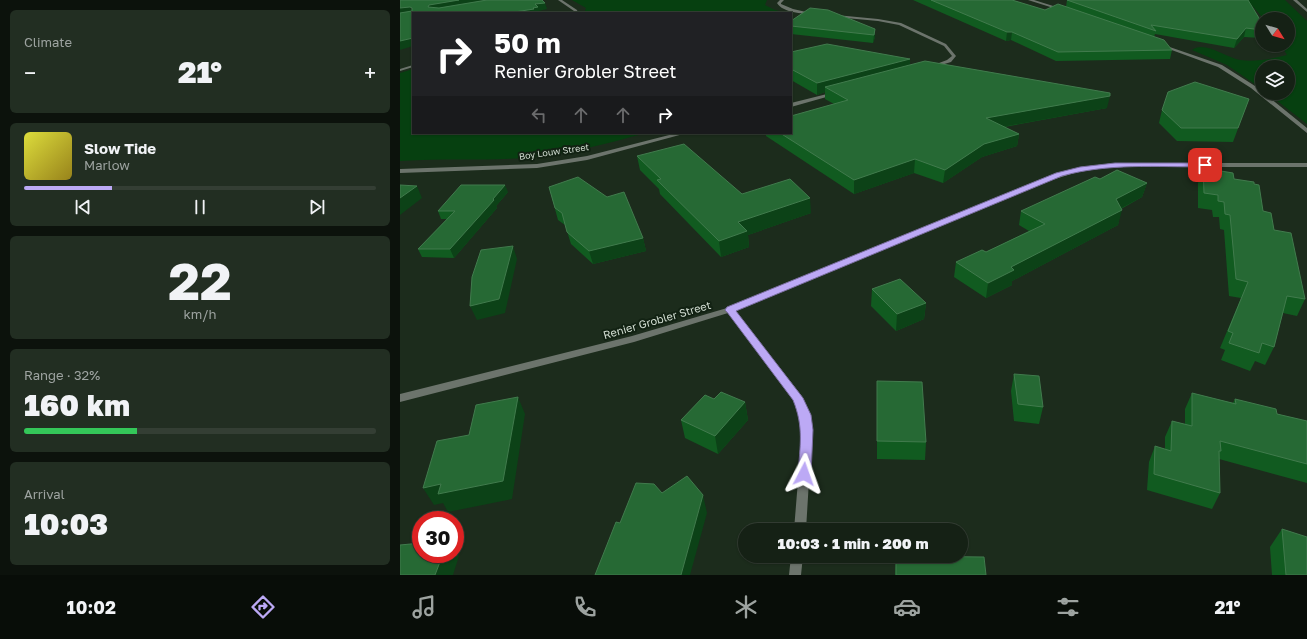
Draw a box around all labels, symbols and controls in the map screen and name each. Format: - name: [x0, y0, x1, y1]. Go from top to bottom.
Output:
- north arrow: [1255, 12, 1295, 52]
- map controls: [1255, 12, 1295, 100]
- text: 50 m: [494, 26, 561, 59]
- icon: right: [428, 28, 480, 80]
- text: Climate: [24, 34, 72, 50]
- text: 21°: [178, 54, 222, 90]
- text: −: [24, 59, 36, 86]
- text: +: [364, 59, 376, 86]
- text: Renier Grobler Street: [494, 60, 677, 82]
- button: layers: [1255, 60, 1295, 100]
- icon: left: [528, 104, 550, 126]
- icon: ahead: [570, 104, 592, 126]
- icon: ahead: [612, 104, 634, 126]
- icon: right: [654, 104, 676, 126]
- text: Slow Tide: [84, 139, 156, 157]
- street label: Boy Louw Street: [518, 141, 590, 162]
- pin: [1188, 148, 1222, 182]
- icon: arrive: [1194, 154, 1216, 176]
- text: Marlow: [84, 157, 130, 173]
- icon: previous: [72, 196, 94, 218]
- icon: pause: [189, 196, 211, 218]
- icon: next: [306, 196, 328, 218]
- text: 22: [168, 249, 232, 311]
- street label: Renier Grobler Street: [601, 298, 712, 341]
- text: km/h: [183, 306, 217, 322]
- text: Range · 32%: [24, 367, 100, 383]
- text: 160 km: [24, 387, 130, 423]
- position arrow: [783, 453, 825, 495]
- text: Arrival: [24, 486, 65, 502]
- text: 10:03: [24, 506, 108, 542]
- speed limit sign: 30: [412, 511, 464, 563]
- text: 10:03 · 1 min · 200 m: [777, 534, 929, 552]
- icon: directions: [249, 593, 277, 621]
- icon: music: [410, 593, 438, 621]
- icon: phone: [571, 593, 599, 621]
- icon: climate: [732, 593, 760, 621]
- icon: car: [893, 593, 921, 621]
- icon: filters: [1054, 593, 1082, 621]
- text: 10:02: [66, 596, 116, 618]
- text: 21°: [1214, 596, 1241, 618]

